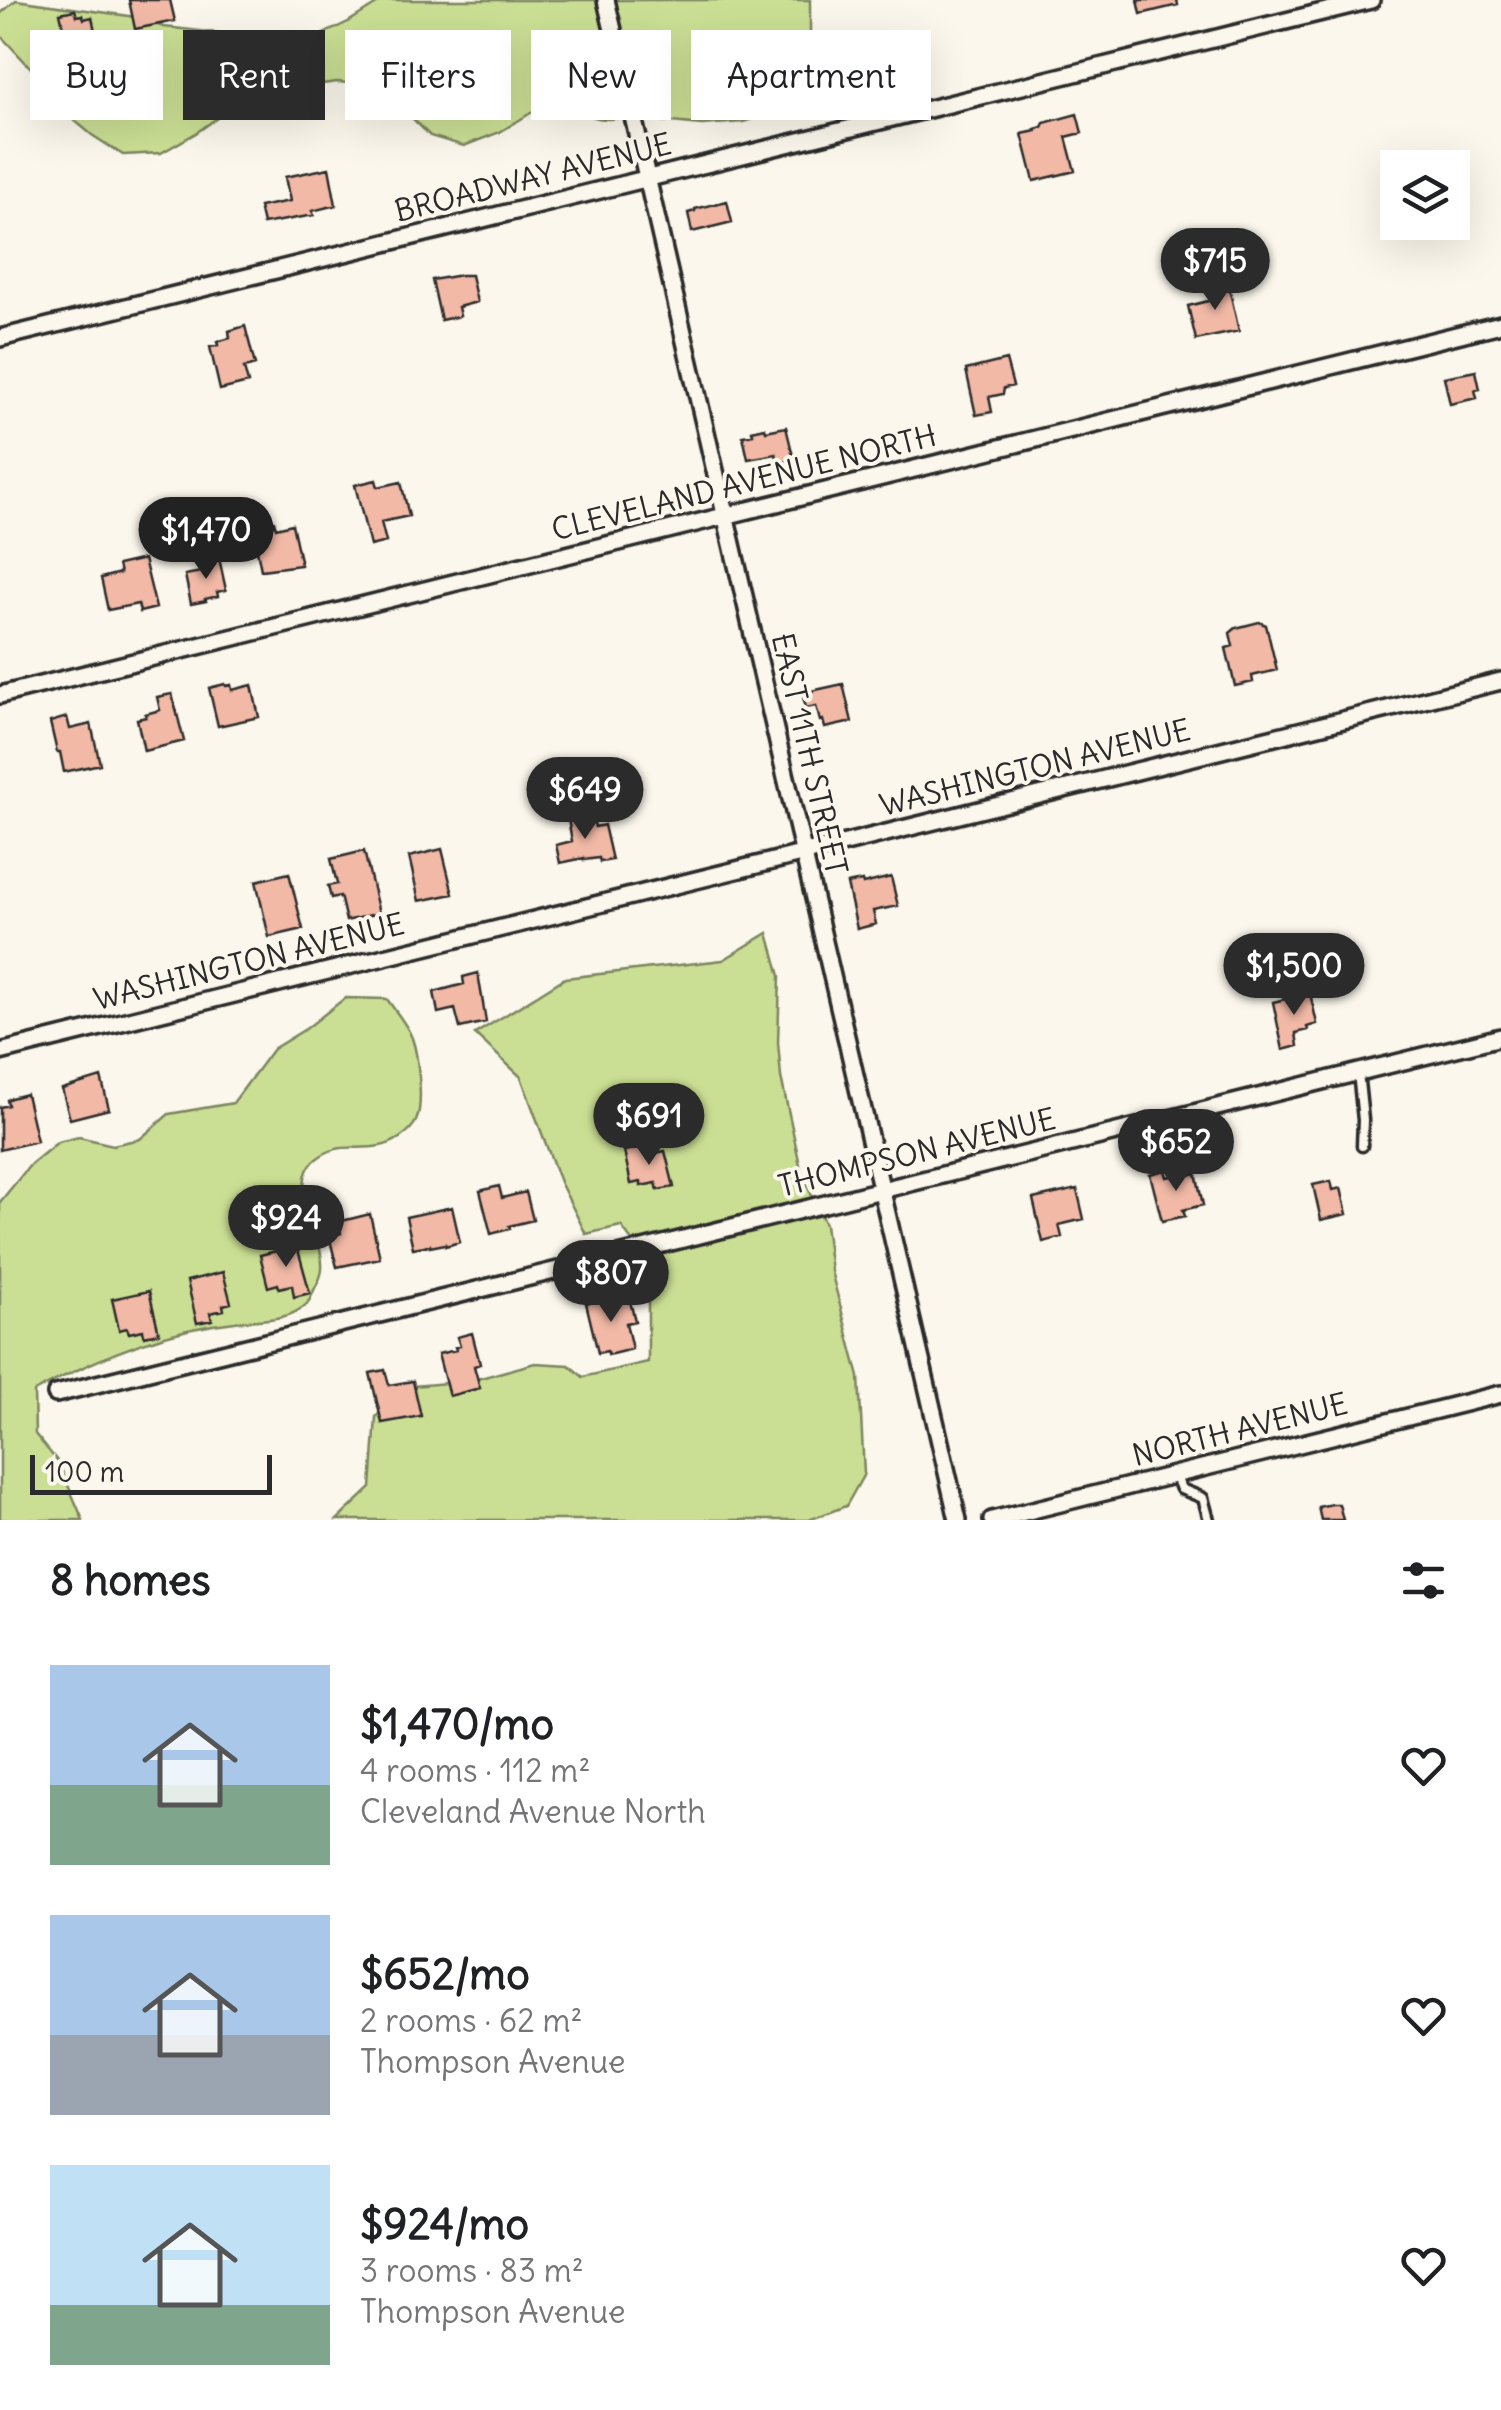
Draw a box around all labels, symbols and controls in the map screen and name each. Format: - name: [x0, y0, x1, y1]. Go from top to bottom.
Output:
- chip: Buy: [30, 30, 163, 120]
- chip: Rent: [183, 30, 325, 120]
- chip: Filters: [345, 30, 511, 120]
- chip: New: [531, 30, 671, 120]
- chip: Apartment: [691, 30, 931, 120]
- street label: BROADWAY AVENUE: [390, 124, 675, 230]
- map controls: [1380, 150, 1470, 240]
- button: layers: [1380, 150, 1470, 240]
- pin: $715: [1156, 228, 1274, 313]
- text: $715: [1183, 240, 1247, 281]
- street label: CLEVELAND AVENUE NORTH: [547, 416, 940, 548]
- pin: $1,470: [125, 497, 287, 582]
- text: $1,470: [161, 509, 251, 550]
- street label: EAST 11TH STREET: [764, 629, 856, 878]
- street label: WASHINGTON AVENUE: [875, 710, 1194, 824]
- pin: $649: [526, 757, 644, 842]
- text: $649: [548, 769, 622, 810]
- street label: WASHINGTON AVENUE: [89, 904, 408, 1018]
- pin: $1,500: [1213, 933, 1375, 1018]
- text: $1,500: [1245, 945, 1343, 986]
- pin: $691: [590, 1083, 708, 1168]
- text: $691: [615, 1095, 683, 1136]
- street label: THOMPSON AVENUE: [774, 1099, 1059, 1205]
- pin: $652: [1117, 1109, 1235, 1194]
- text: $652: [1140, 1121, 1212, 1162]
- pin: $924: [227, 1185, 345, 1270]
- text: $924: [250, 1197, 322, 1238]
- pin: $807: [552, 1240, 670, 1325]
- text: $807: [575, 1252, 647, 1293]
- street label: NORTH AVENUE: [1128, 1384, 1351, 1474]
- scale bar: [30, 1450, 272, 1494]
- text: 100 m: [45, 1454, 124, 1490]
- icon: filters: [1396, 1553, 1451, 1608]
- text: 8 homes: [50, 1554, 211, 1606]
- text: $1,470/mo: [360, 1698, 554, 1750]
- icon: home: [130, 1705, 250, 1825]
- icon: heart: [1396, 1738, 1451, 1793]
- text: 4 rooms · 112 m²: [360, 1750, 590, 1791]
- text: Cleveland Avenue North: [360, 1791, 706, 1832]
- text: $652/mo: [360, 1948, 530, 2000]
- icon: home: [130, 1955, 250, 2075]
- icon: heart: [1396, 1988, 1451, 2043]
- text: 2 rooms · 62 m²: [360, 2000, 583, 2041]
- text: Thompson Avenue: [360, 2041, 625, 2082]
- text: $924/mo: [360, 2198, 529, 2250]
- icon: home: [130, 2205, 250, 2325]
- icon: heart: [1396, 2238, 1451, 2293]
- text: 3 rooms · 83 m²: [360, 2250, 584, 2291]
- text: Thompson Avenue: [360, 2291, 625, 2332]

